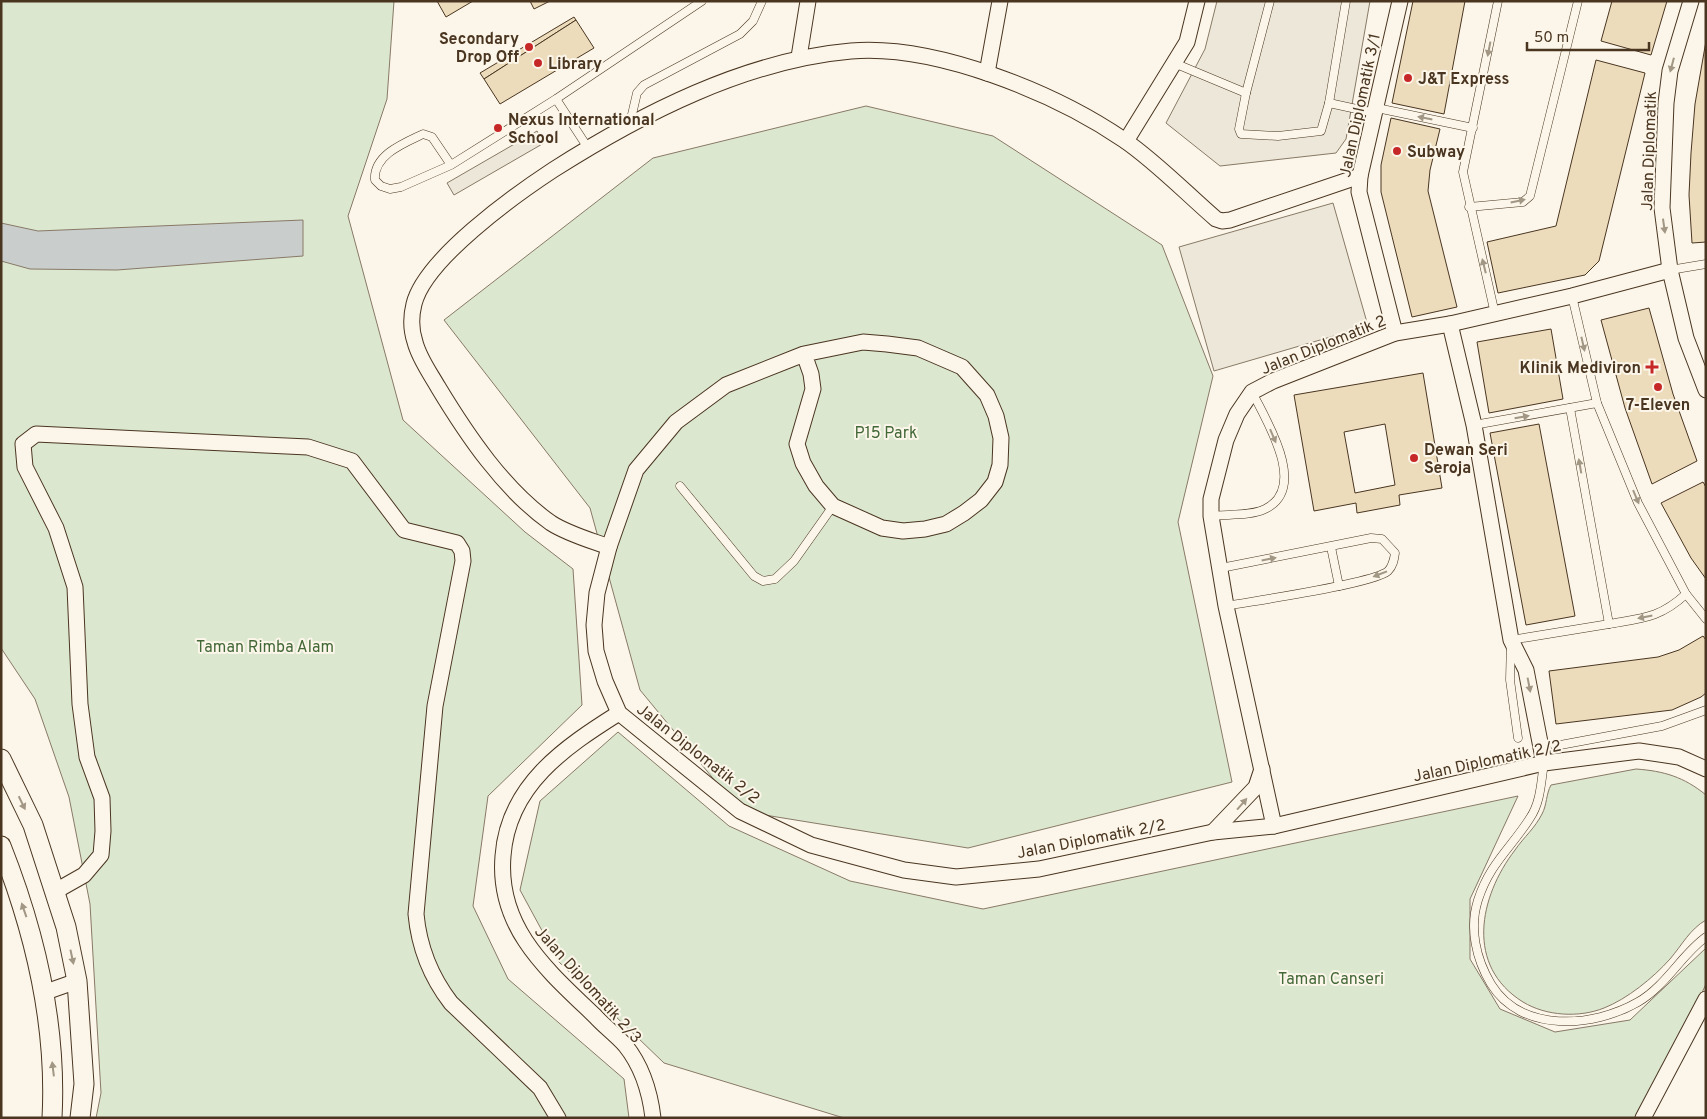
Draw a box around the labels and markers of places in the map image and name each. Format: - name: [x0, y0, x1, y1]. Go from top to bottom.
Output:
- place label: Secondary Drop Off: [439, 30, 519, 68]
- marker: Secondary Drop Off: [523, 41, 535, 53]
- place label: Library: [548, 55, 602, 75]
- marker: Library: [532, 57, 544, 69]
- place label: J&T Express: [1418, 70, 1510, 90]
- marker: J&T Express: [1402, 72, 1414, 84]
- place label: Nexus International School: [508, 111, 655, 149]
- marker: Nexus International School: [492, 122, 504, 134]
- place label: Subway: [1407, 143, 1465, 163]
- marker: Subway: [1391, 145, 1403, 157]
- place label: Klinik Mediviron: [1520, 359, 1641, 379]
- marker: Klinik Mediviron: [1645, 360, 1659, 374]
- marker: 7-Eleven: [1652, 381, 1664, 393]
- place label: 7-Eleven: [1626, 396, 1690, 416]
- place label: Dewan Seri Seroja: [1424, 441, 1508, 479]
- marker: Dewan Seri Seroja: [1408, 452, 1420, 464]

